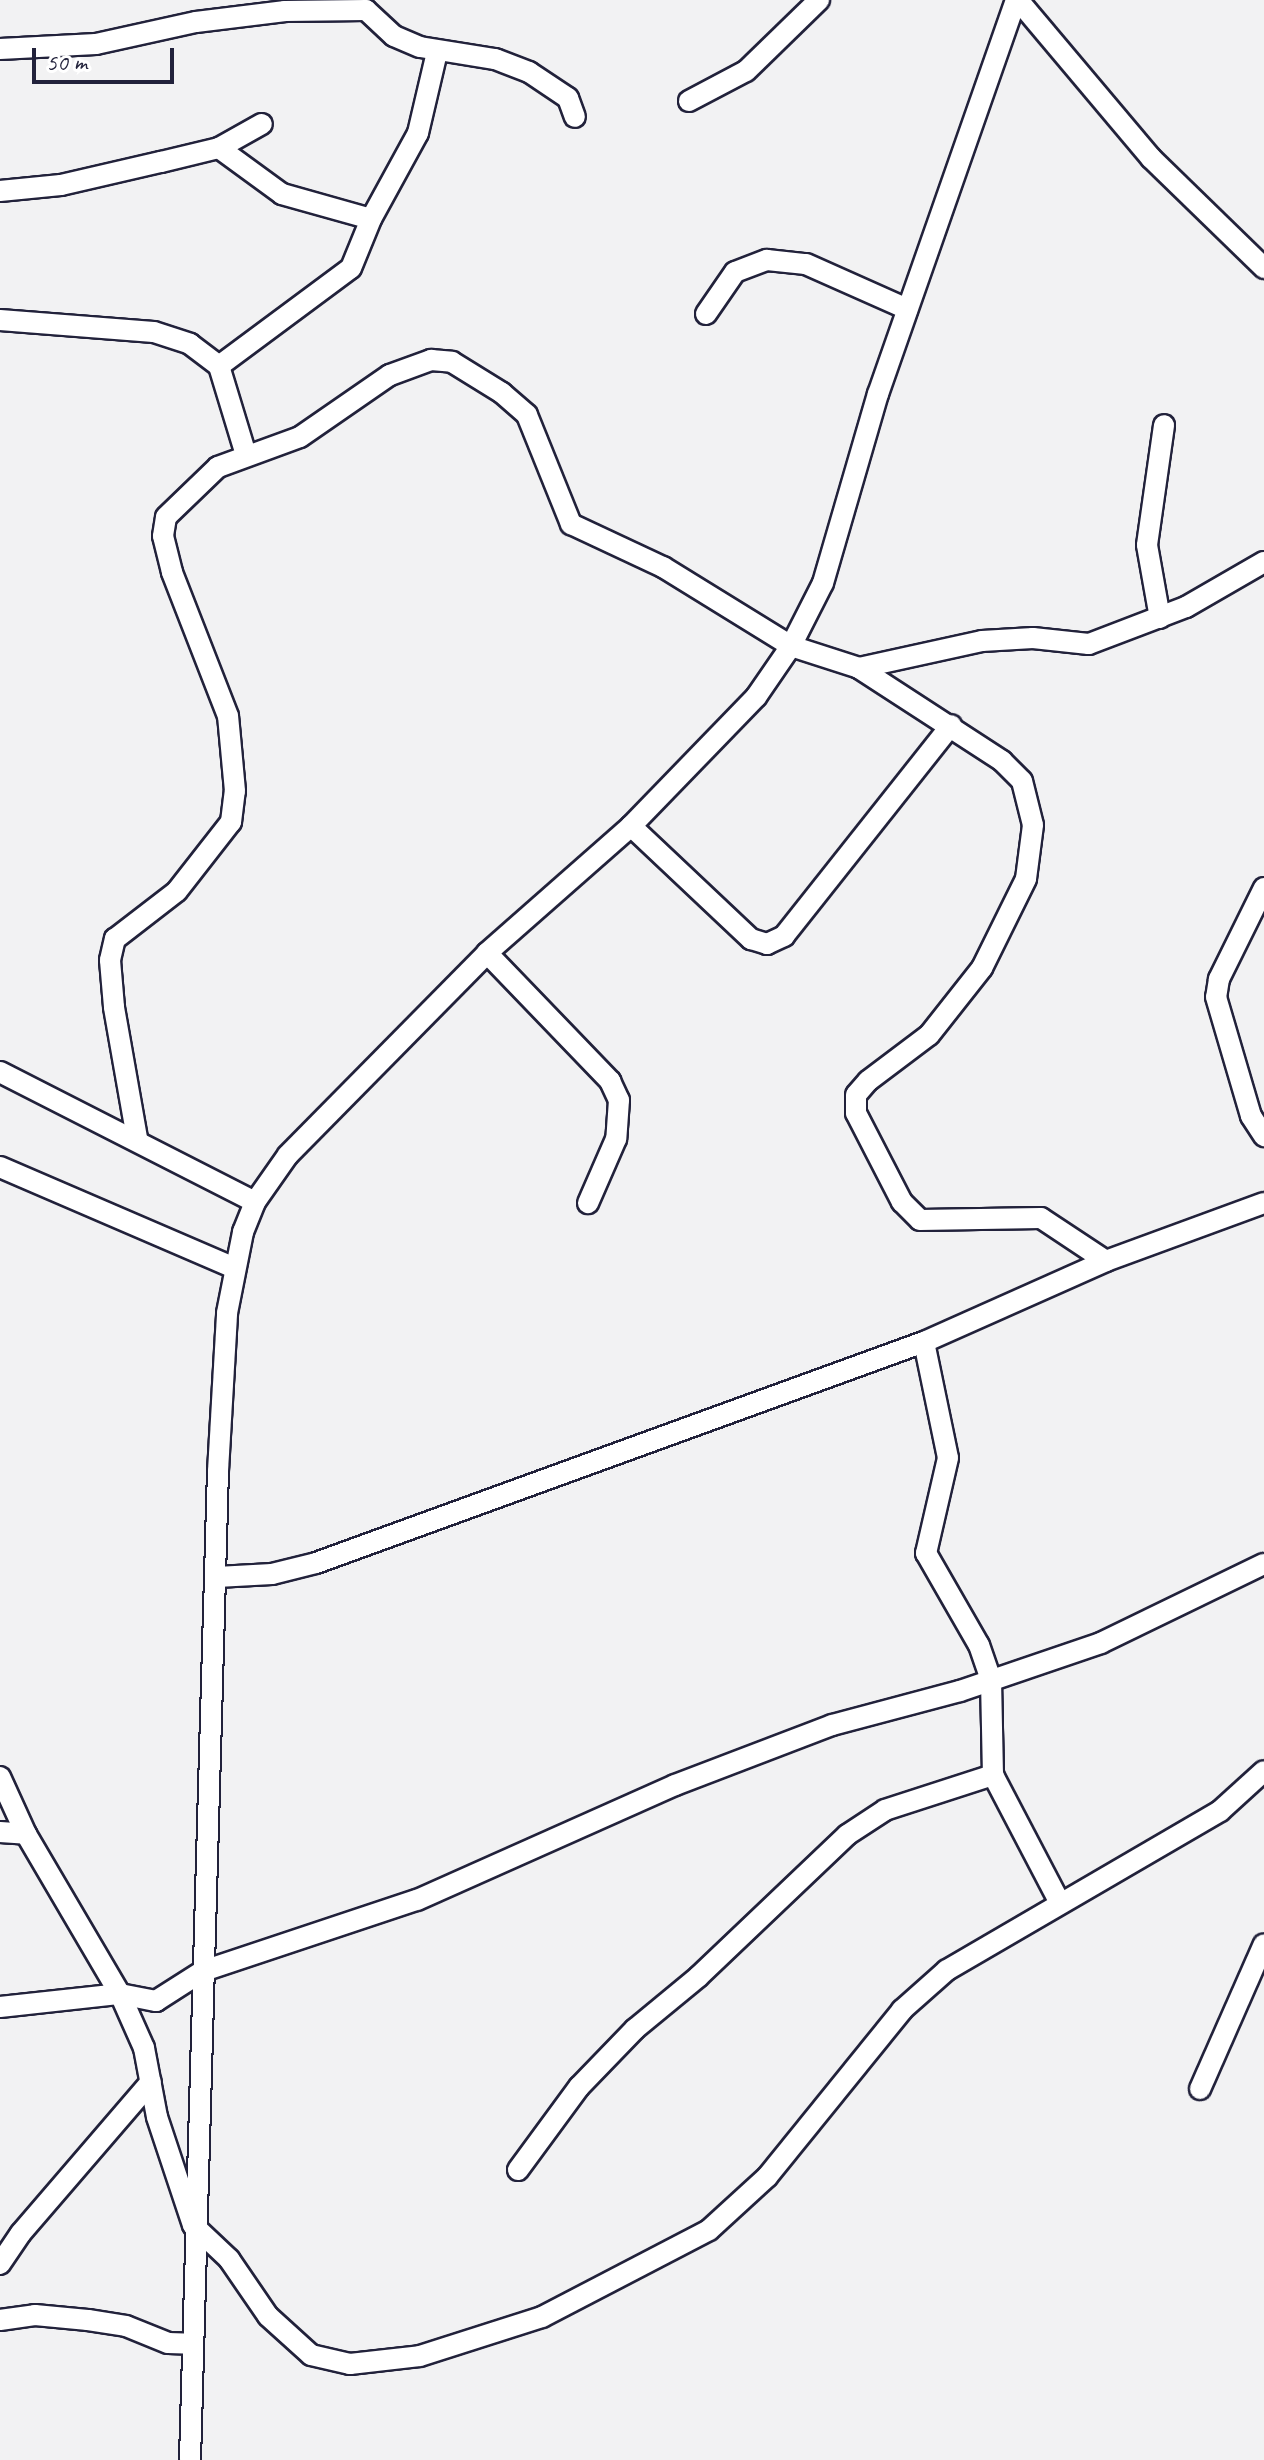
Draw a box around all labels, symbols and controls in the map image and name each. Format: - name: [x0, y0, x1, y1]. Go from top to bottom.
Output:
- scale bar: [36, 32, 178, 82]
- text: 50 m: [46, 47, 87, 77]

